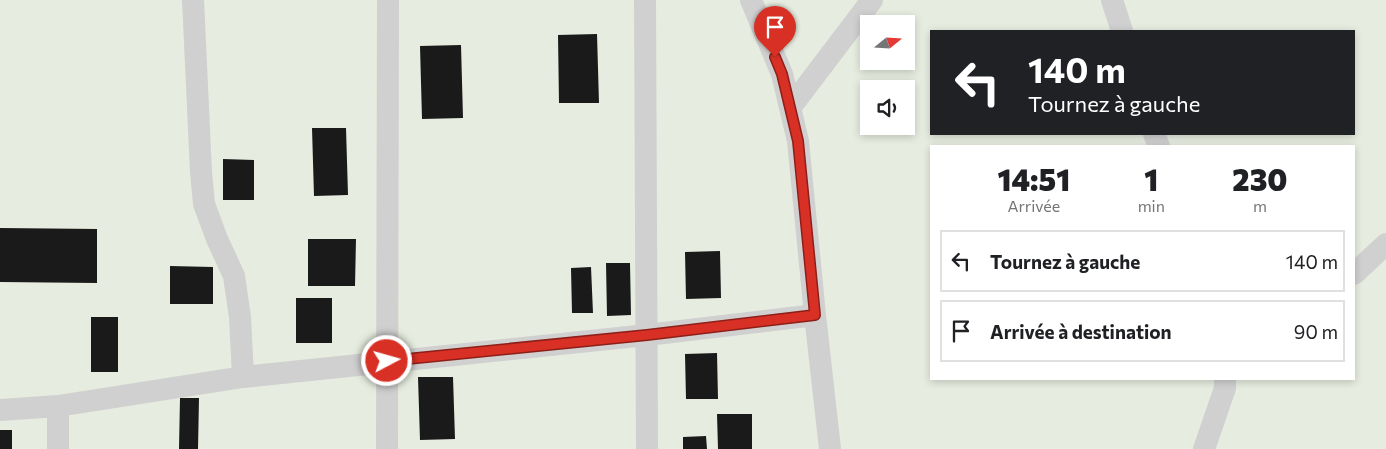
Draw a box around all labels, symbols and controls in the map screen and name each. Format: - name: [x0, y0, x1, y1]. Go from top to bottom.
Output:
- pin: [754, 6, 796, 57]
- icon: arrive: [761, 13, 789, 41]
- north arrow: [860, 15, 915, 70]
- map controls: [860, 15, 915, 135]
- text: 140 m: [1028, 47, 1126, 90]
- icon: left: [945, 50, 1010, 115]
- button: sound: [860, 80, 915, 135]
- text: Tournez à gauche: [1028, 90, 1200, 117]
- text: 14:51: [997, 160, 1070, 197]
- text: 1: [1144, 160, 1158, 197]
- text: 230: [1232, 160, 1288, 197]
- text: Arrivée: [1007, 196, 1060, 215]
- text: min: [1138, 196, 1165, 215]
- text: m: [1253, 196, 1267, 215]
- icon: left: [947, 247, 975, 275]
- text: Tournez à gauche: [990, 250, 1140, 273]
- text: 140 m: [1286, 250, 1338, 273]
- icon: arrive: [947, 317, 975, 345]
- text: Arrivée à destination: [990, 320, 1172, 343]
- text: 90 m: [1294, 320, 1338, 343]
- position arrow: [360, 334, 412, 386]

